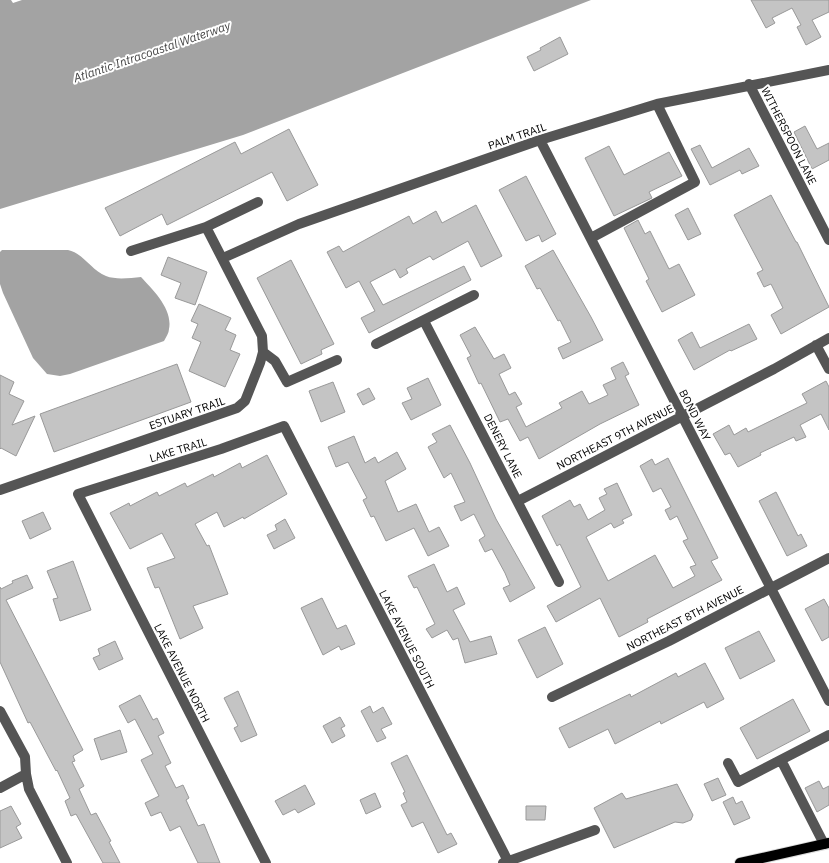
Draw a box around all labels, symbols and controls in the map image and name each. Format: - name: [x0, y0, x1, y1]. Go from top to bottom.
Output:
- water label: Atlantic Intracoastal Waterway: [71, 17, 233, 86]
- street label: WITHERSPOON LANE: [758, 85, 820, 187]
- street label: PALM TRAIL: [486, 119, 548, 152]
- street label: BOND WAY: [676, 387, 714, 443]
- street label: ESTUARY TRAIL: [147, 393, 227, 433]
- street label: NORTHEAST 9TH AVENUE: [554, 401, 676, 473]
- street label: DENERY LANE: [481, 411, 525, 481]
- street label: LAKE TRAIL: [148, 435, 209, 465]
- street label: NORTHEAST 8TH AVENUE: [624, 582, 746, 654]
- street label: LAKE AVENUE SOUTH: [376, 588, 438, 690]
- street label: LAKE AVENUE NORTH: [151, 621, 213, 725]

